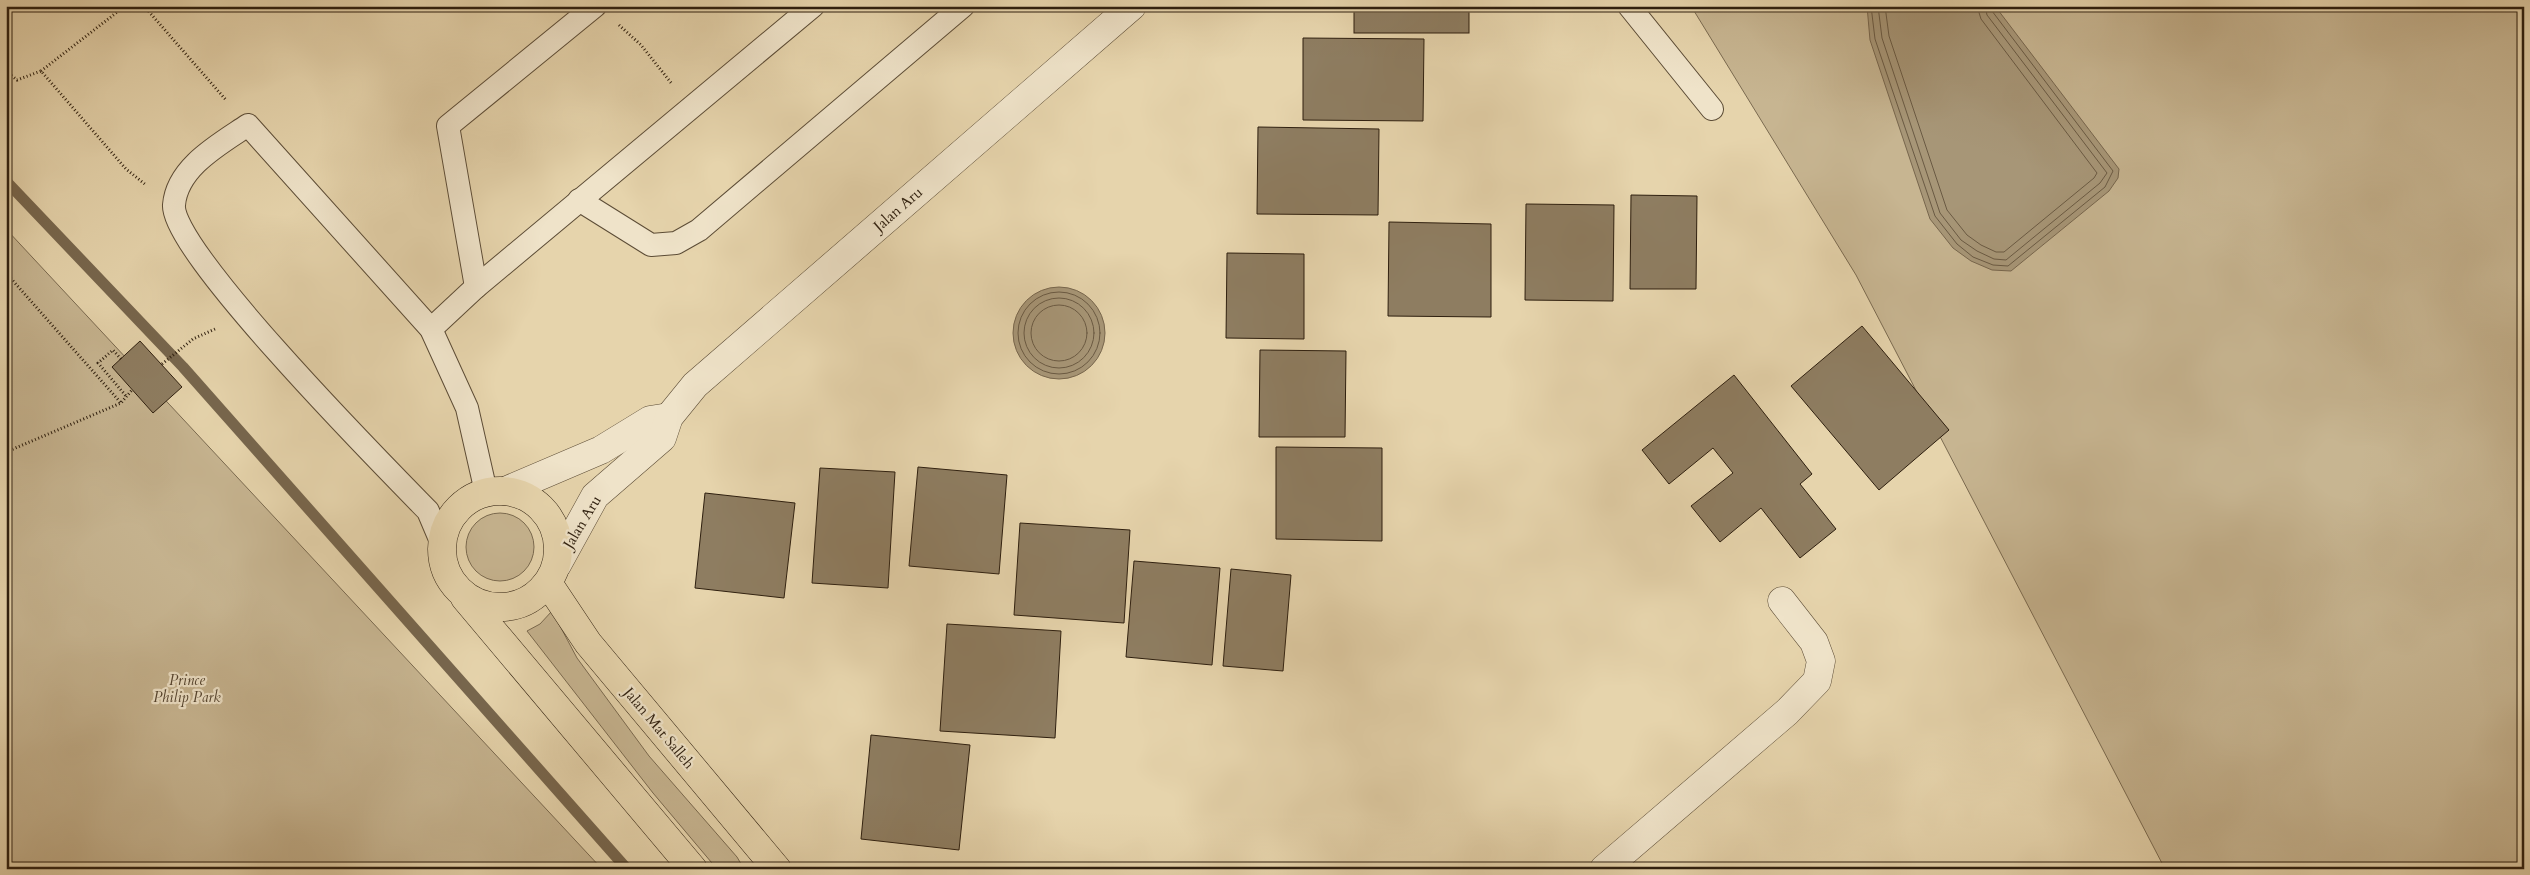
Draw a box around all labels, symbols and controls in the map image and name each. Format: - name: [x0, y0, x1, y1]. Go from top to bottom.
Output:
- street label: Jalan Aru: [868, 182, 927, 237]
- street label: Jalan Aru: [557, 492, 606, 554]
- park label: Prince Philip Park: [153, 670, 221, 707]
- street label: Jalan Mat Salleh: [618, 682, 699, 773]

